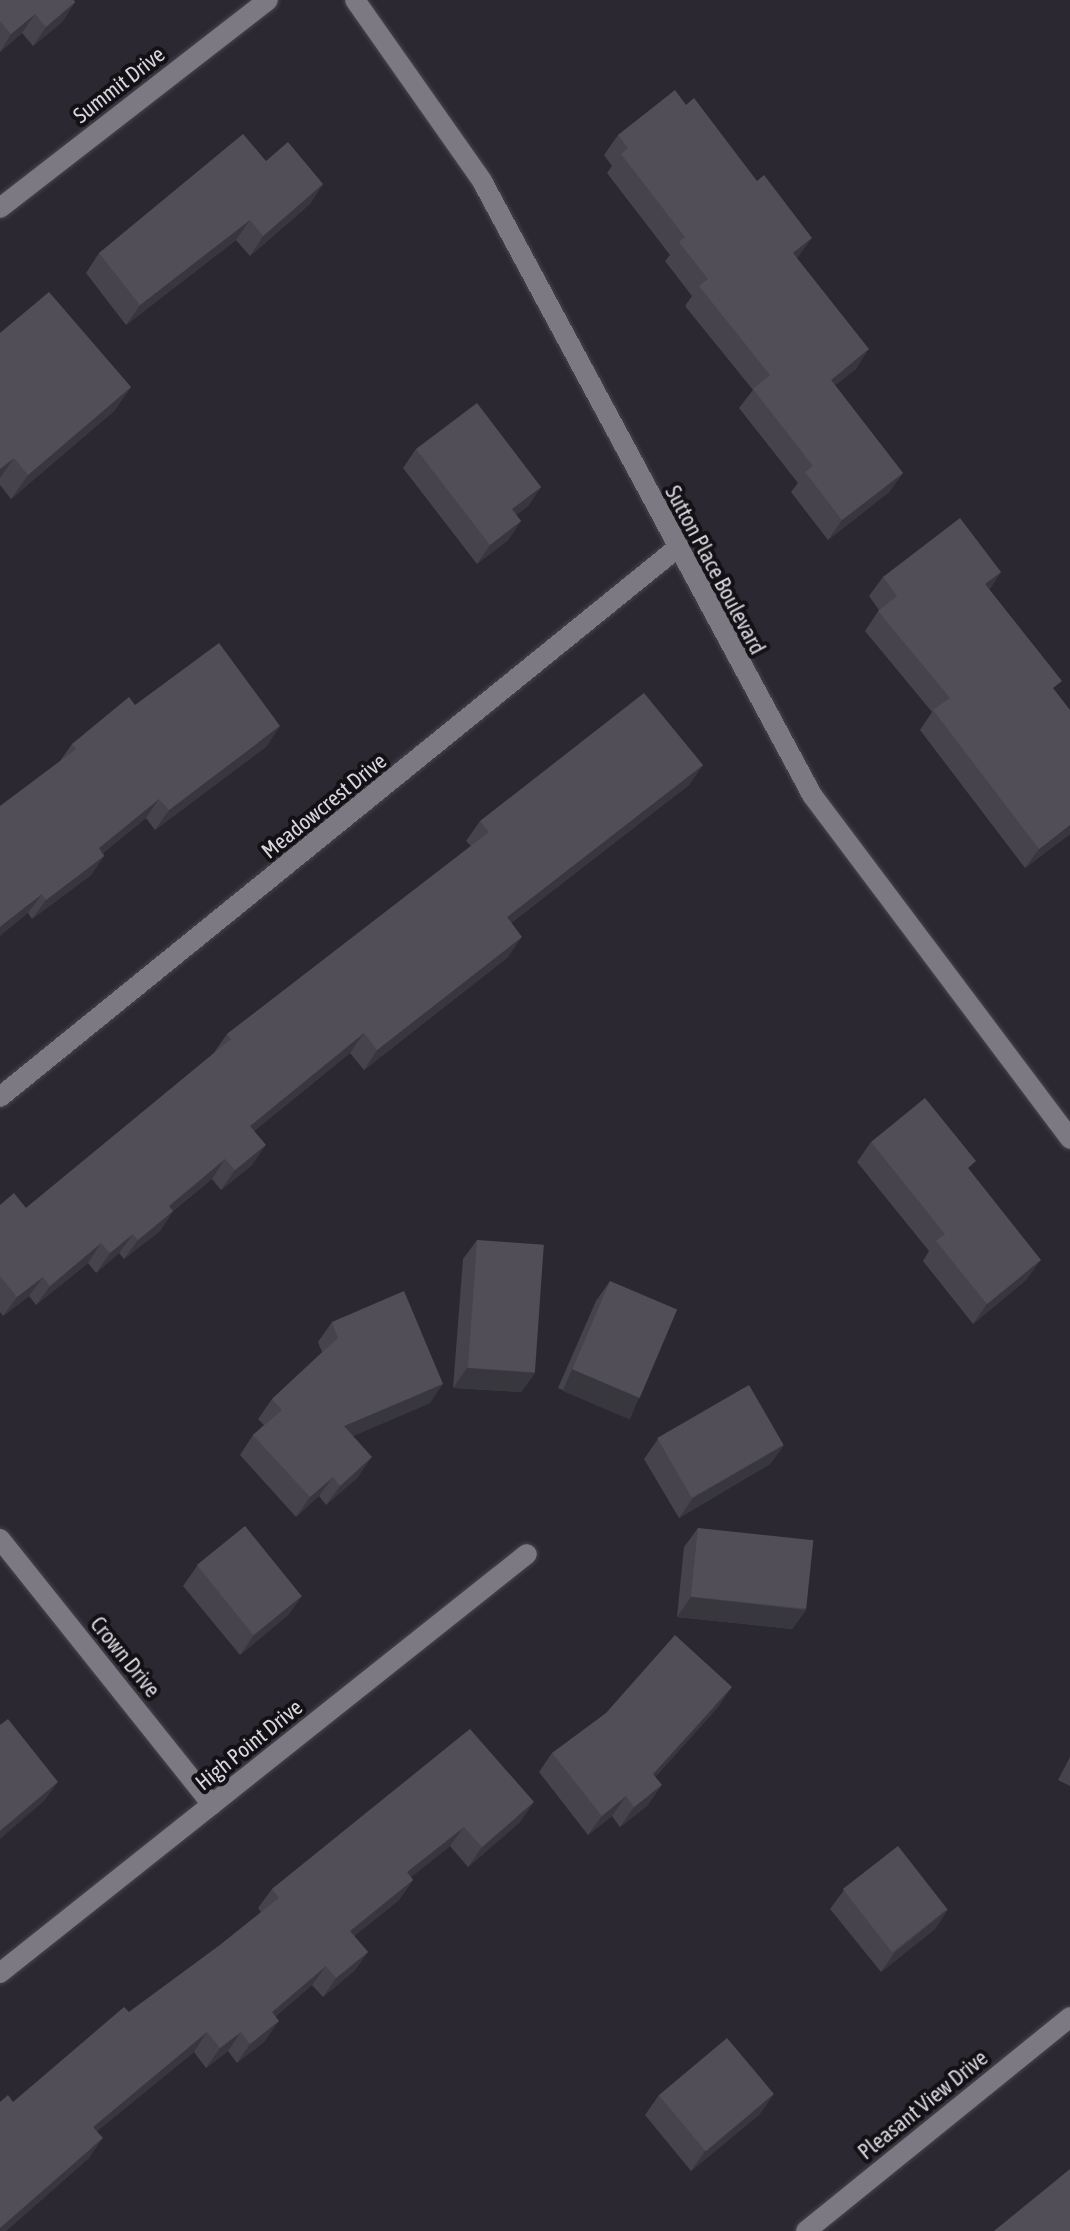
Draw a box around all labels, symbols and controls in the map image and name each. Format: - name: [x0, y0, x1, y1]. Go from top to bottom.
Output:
- street label: Summit Drive: [68, 41, 170, 129]
- street label: Sutton Place Boulevard: [659, 481, 771, 659]
- street label: Meadowcrest Drive: [256, 748, 392, 864]
- street label: Crown Drive: [85, 1611, 165, 1703]
- street label: High Point Drive: [190, 1694, 308, 1796]
- street label: Pleasant View Drive: [853, 2045, 993, 2165]

